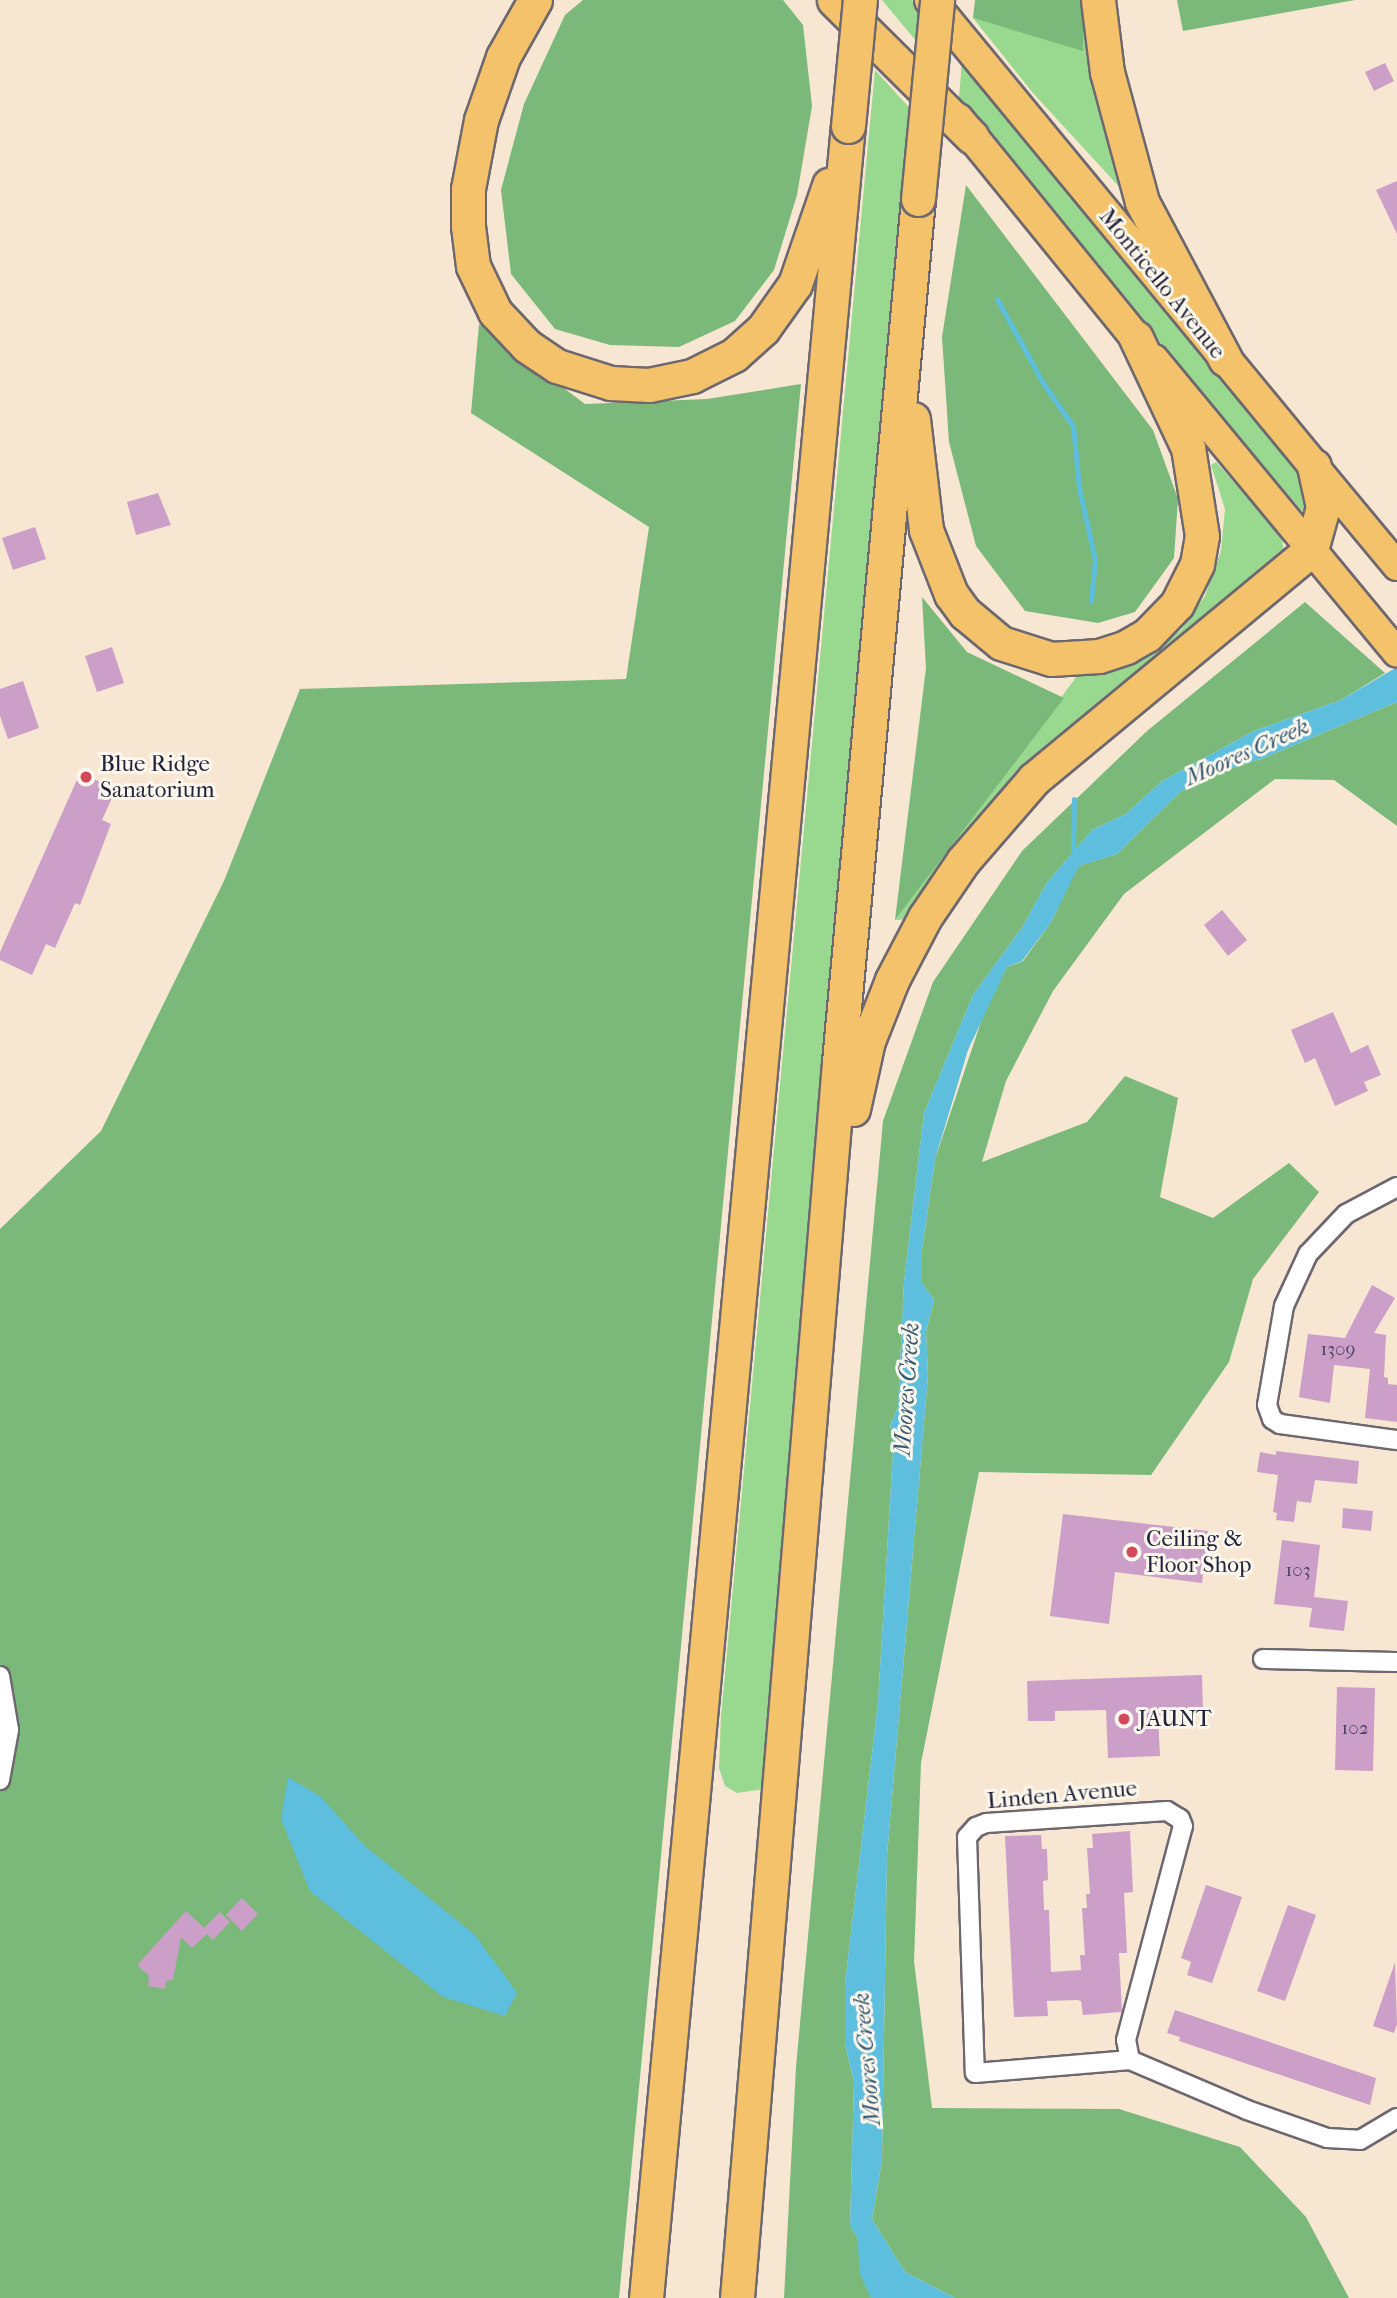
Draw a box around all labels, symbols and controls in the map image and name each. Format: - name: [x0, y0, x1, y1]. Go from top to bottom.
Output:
- street label: Monticello Avenue: [1093, 203, 1231, 365]
- water label: Moores Creek: [1180, 712, 1314, 792]
- place label: Blue Ridge Sanatorium: [100, 750, 215, 804]
- marker: Blue Ridge Sanatorium: [78, 769, 94, 785]
- water label: Moores Creek: [888, 1322, 926, 1456]
- house number: 1309: [1320, 1339, 1356, 1361]
- place label: Ceiling & Floor Shop: [1146, 1525, 1251, 1579]
- marker: Ceiling & Floor Shop: [1124, 1544, 1140, 1560]
- house number: 103: [1286, 1560, 1310, 1582]
- place label: JAUNT: [1138, 1705, 1212, 1733]
- marker: JAUNT: [1116, 1711, 1132, 1727]
- house number: 102: [1342, 1718, 1368, 1740]
- street label: Linden Avenue: [986, 1775, 1138, 1815]
- water label: Moores Creek: [847, 1991, 887, 2127]

